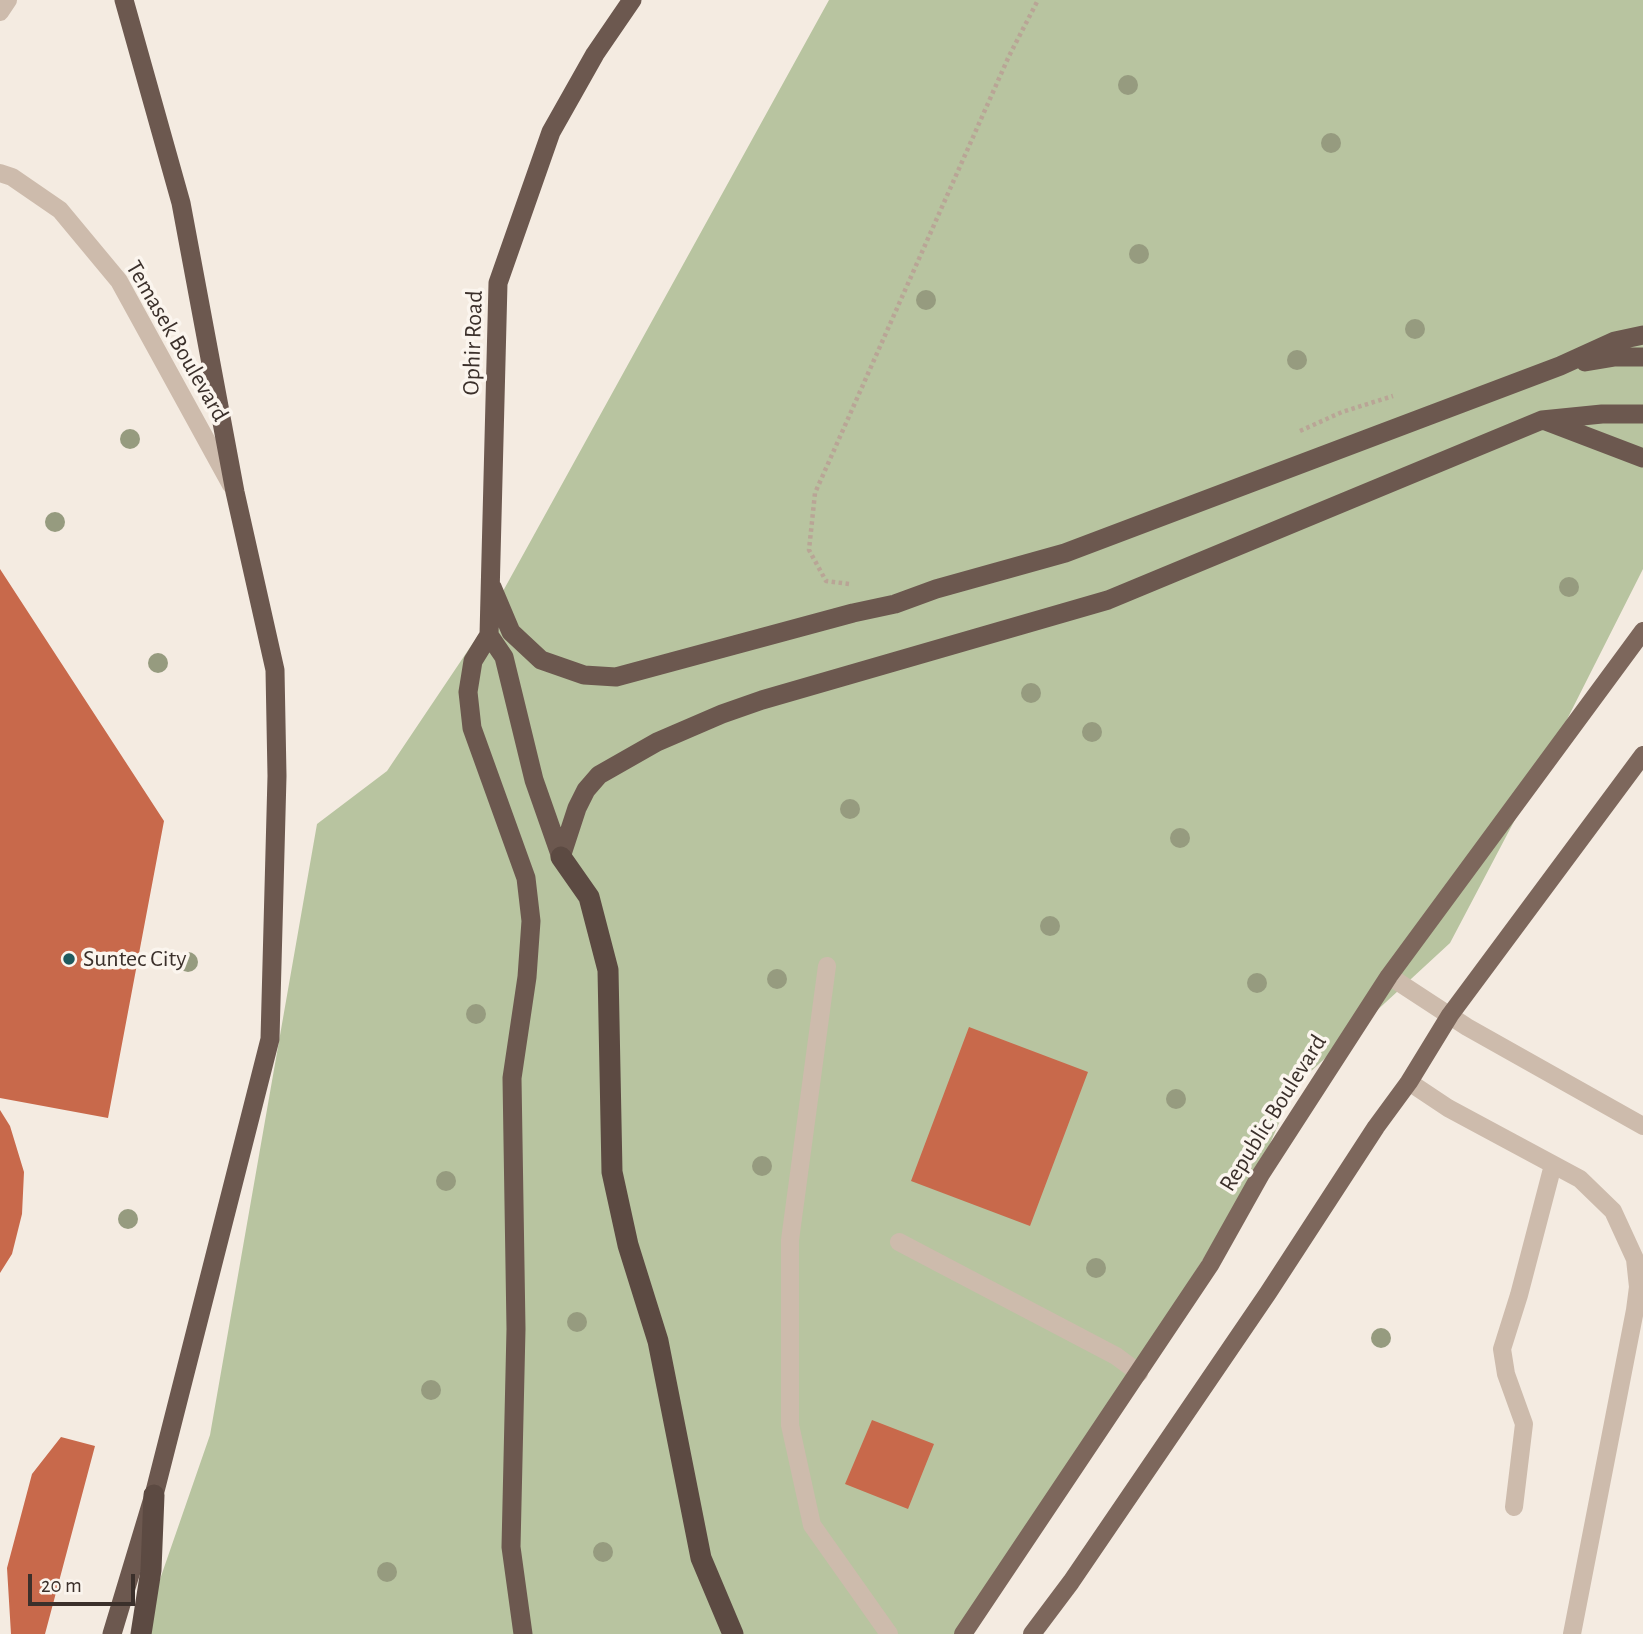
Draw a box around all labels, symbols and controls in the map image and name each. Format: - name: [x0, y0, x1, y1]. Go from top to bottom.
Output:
- street label: Temasek Boulevard: [119, 256, 235, 426]
- street label: Ophir Road: [457, 290, 489, 396]
- place label: Suntec City: [83, 945, 186, 973]
- marker: Suntec City: [61, 951, 77, 967]
- street label: Republic Boulevard: [1213, 1029, 1333, 1197]
- scale bar: [32, 1560, 138, 1604]
- text: 20 m: [41, 1575, 82, 1596]

